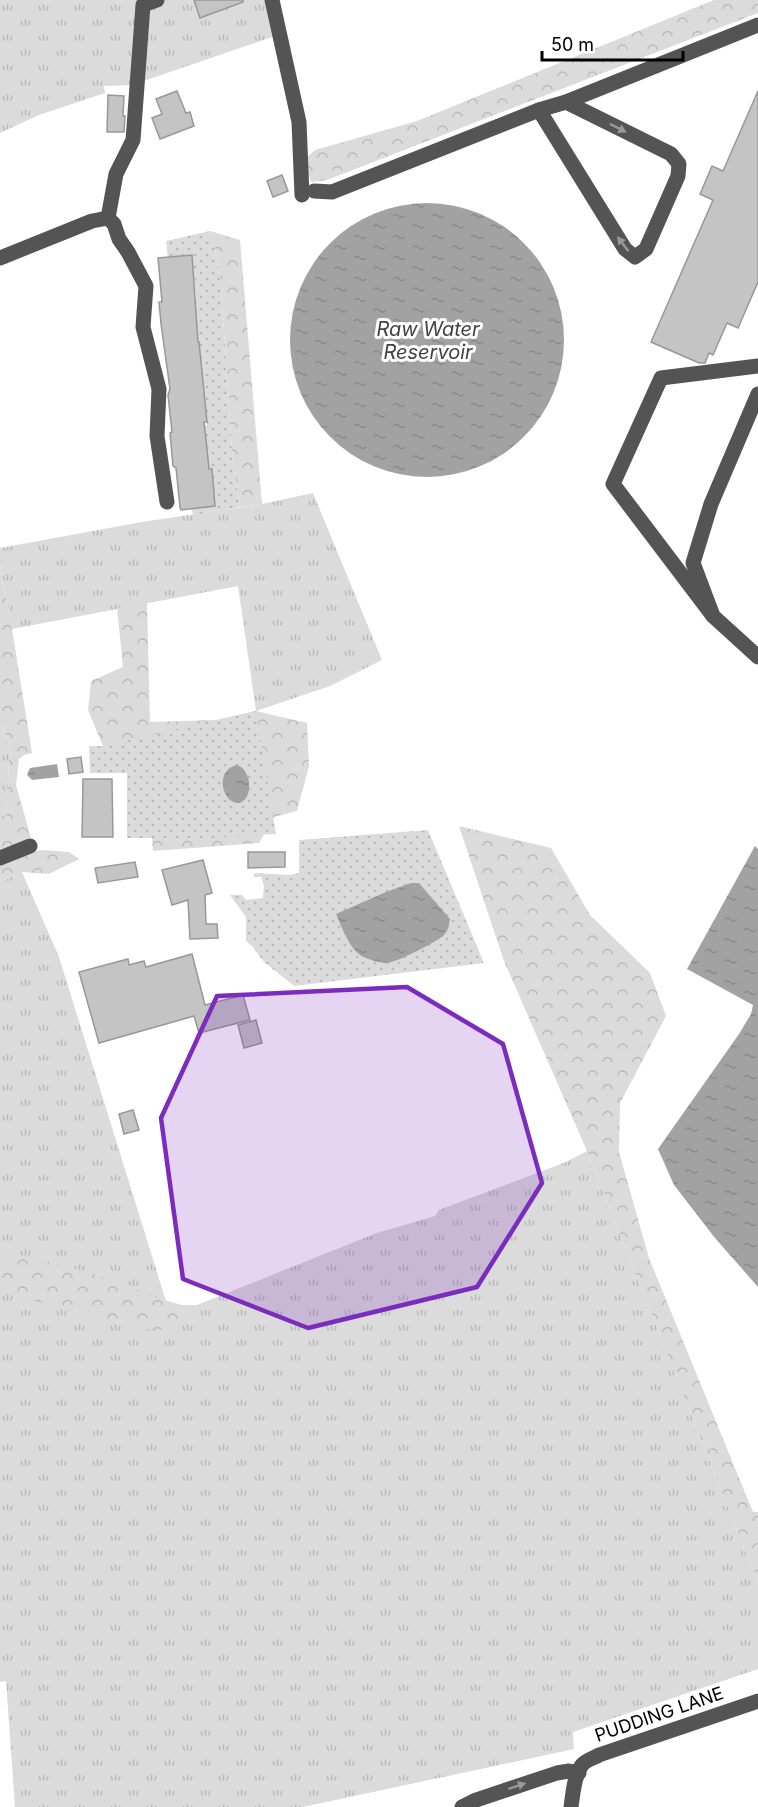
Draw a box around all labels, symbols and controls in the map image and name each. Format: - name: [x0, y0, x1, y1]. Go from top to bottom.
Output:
- scale bar: [542, 24, 683, 62]
- text: 50 m: [551, 34, 594, 55]
- one-way arrow: [610, 123, 627, 133]
- one-way arrow: [617, 236, 629, 252]
- water label: Raw Water Reservoir: [376, 317, 480, 364]
- street label: PUDDING LANE: [592, 1682, 726, 1746]
- one-way arrow: [508, 1781, 526, 1791]

